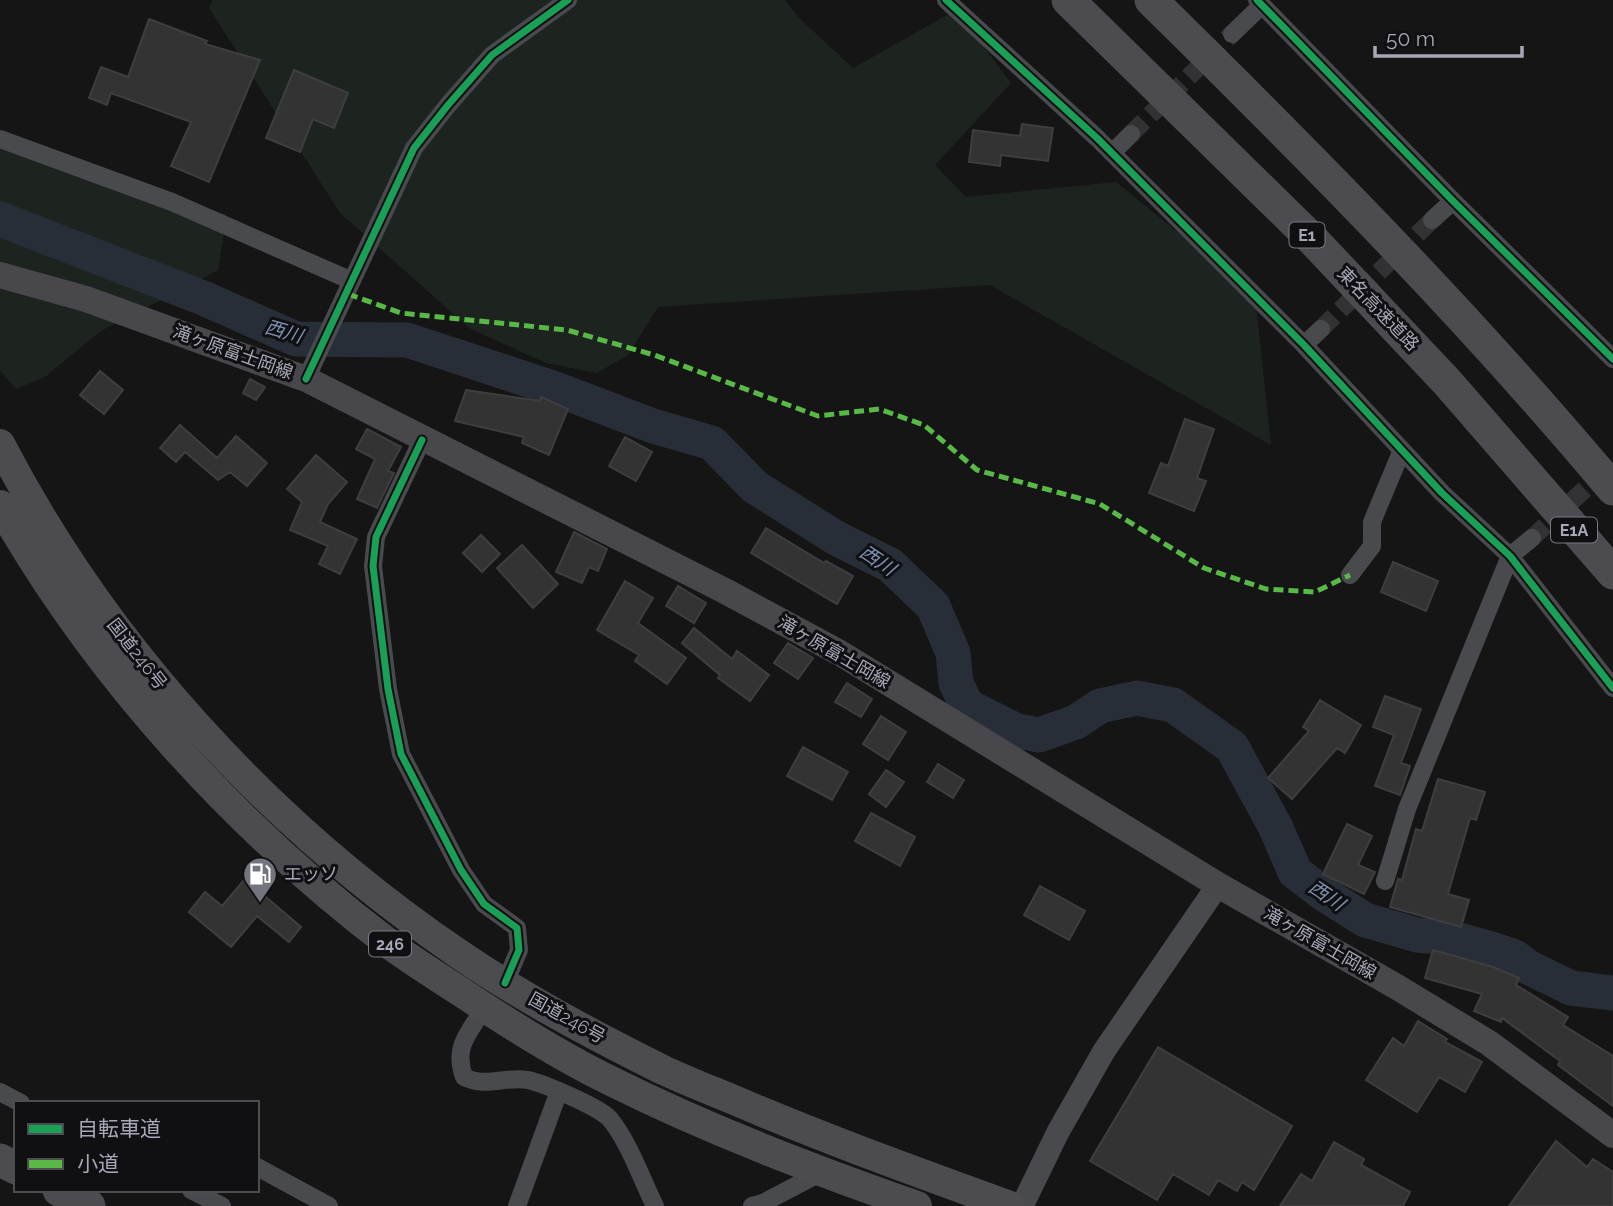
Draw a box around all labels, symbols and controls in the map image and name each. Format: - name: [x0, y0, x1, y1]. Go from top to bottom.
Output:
- scale bar: [1375, 14, 1522, 58]
- text: 50 m: [1386, 26, 1435, 51]
- road number: E1: [1290, 222, 1324, 247]
- street label: 東名高速道路: [1333, 263, 1423, 355]
- water label: 西川: [263, 315, 307, 347]
- street label: 滝ヶ原富士岡線: [170, 320, 296, 383]
- road number: E1A: [1551, 517, 1597, 542]
- water label: 西川: [856, 540, 902, 581]
- street label: 滝ヶ原富士岡線: [774, 611, 894, 692]
- street label: 国道246号: [103, 614, 172, 693]
- fuel station icon: エッソ: [241, 855, 279, 904]
- place label: エッソ: [284, 863, 338, 884]
- water label: 西川: [1305, 875, 1351, 916]
- street label: 滝ヶ原富士岡線: [1260, 902, 1380, 983]
- road number: 246: [369, 932, 411, 956]
- street label: 国道246号: [525, 988, 609, 1047]
- legend: [14, 1101, 259, 1192]
- text: 自転車道: [77, 1116, 161, 1141]
- text: 小道: [77, 1151, 119, 1176]

